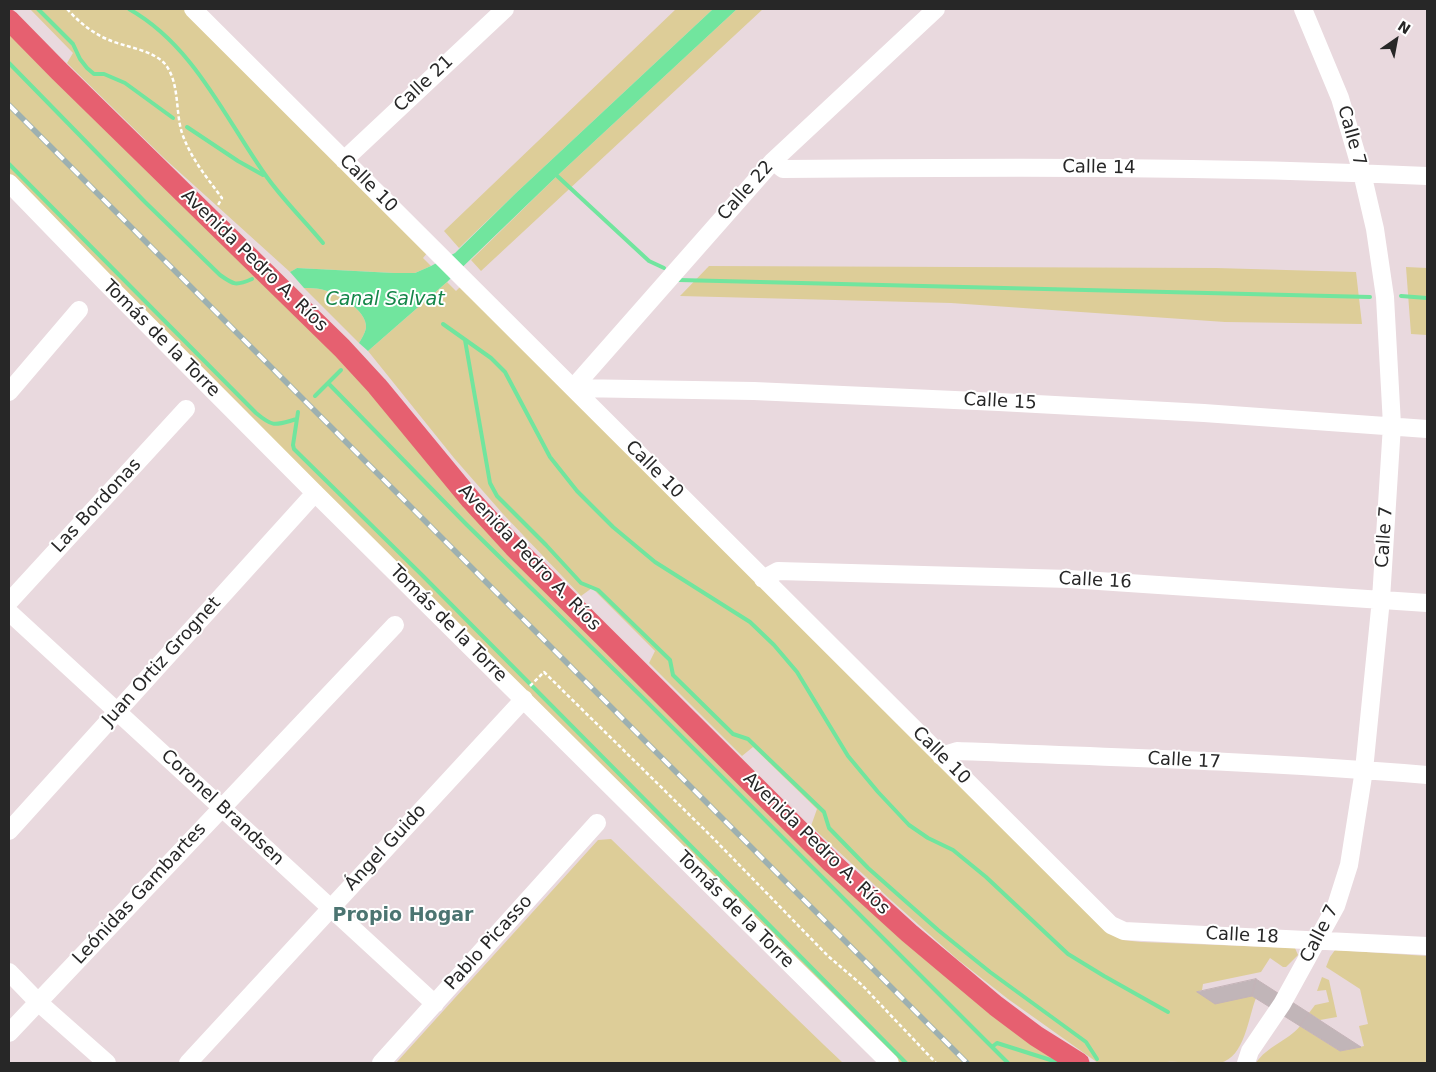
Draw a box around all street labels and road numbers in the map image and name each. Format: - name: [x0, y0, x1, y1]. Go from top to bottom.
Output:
- street label: Calle 21: [390, 51, 458, 117]
- street label: Calle 7: [1332, 103, 1370, 169]
- street label: Calle 10: [334, 150, 402, 218]
- street label: Calle 22: [713, 157, 779, 225]
- street label: Calle 14: [1062, 157, 1136, 179]
- street label: Avenida Pedro A. Ríos: [176, 185, 332, 337]
- street label: Tomás de la Torre: [98, 276, 224, 402]
- street label: Calle 15: [963, 389, 1037, 415]
- street label: Calle 10: [620, 436, 688, 504]
- street label: Las Bordonas: [48, 454, 146, 558]
- street label: Avenida Pedro A. Ríos: [453, 480, 605, 636]
- street label: Calle 7: [1372, 505, 1398, 569]
- street label: Tomás de la Torre: [385, 561, 511, 687]
- street label: Calle 16: [1058, 568, 1132, 594]
- street label: Juan Ortiz Grognet: [98, 593, 226, 731]
- street label: Calle 10: [907, 722, 975, 790]
- street label: Coronel Brandsen: [156, 745, 288, 871]
- street label: Calle 17: [1147, 748, 1221, 774]
- street label: Avenida Pedro A. Ríos: [738, 768, 894, 920]
- street label: Ángel Guido: [341, 801, 431, 895]
- street label: Leónidas Gambartes: [69, 819, 211, 969]
- street label: Tomás de la Torre: [672, 847, 798, 973]
- street label: Pablo Picasso: [441, 891, 537, 995]
- street label: Calle 7: [1296, 902, 1344, 966]
- street label: Calle 18: [1205, 923, 1279, 949]

